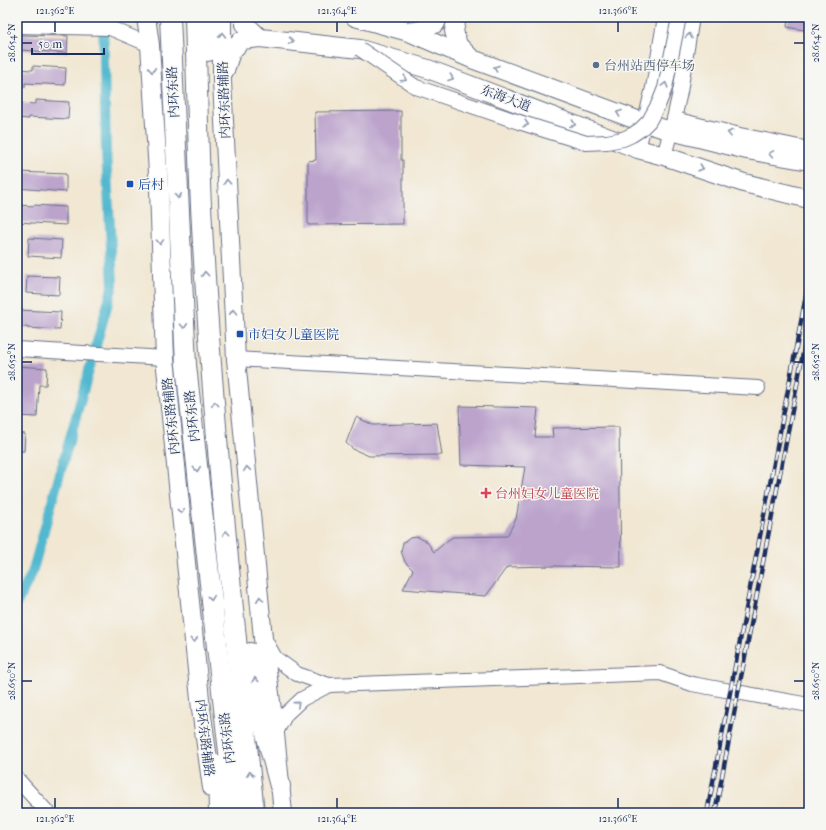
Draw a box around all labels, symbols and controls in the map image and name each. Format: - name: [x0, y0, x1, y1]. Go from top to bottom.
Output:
- text: 121.362°E: [36, 5, 74, 17]
- text: 121.364°E: [317, 5, 357, 17]
- text: 121.366°E: [599, 5, 637, 17]
- text: 28.654°N: [6, 23, 18, 62]
- text: 28.654°N: [810, 23, 822, 62]
- scale bar: [32, 30, 104, 56]
- one-way arrow: [218, 32, 226, 38]
- one-way arrow: [684, 33, 693, 39]
- one-way arrow: [288, 36, 294, 45]
- text: 50 m: [38, 37, 62, 51]
- place label: 台州站西停车场: [604, 58, 695, 73]
- marker: 台州站西停车场: [591, 60, 601, 70]
- street label: 内环东路辅路: [215, 61, 233, 139]
- one-way arrow: [493, 65, 500, 73]
- street label: 内环东路: [164, 66, 182, 118]
- one-way arrow: [147, 67, 156, 73]
- one-way arrow: [447, 73, 454, 81]
- one-way arrow: [400, 74, 407, 82]
- street label: 东海大道: [479, 82, 533, 114]
- one-way arrow: [661, 82, 669, 88]
- one-way arrow: [615, 109, 622, 117]
- one-way arrow: [522, 119, 529, 128]
- one-way arrow: [569, 119, 576, 127]
- one-way arrow: [727, 129, 733, 137]
- one-way arrow: [768, 151, 774, 159]
- one-way arrow: [698, 164, 705, 172]
- place label: 后村: [138, 177, 164, 192]
- marker: 后村: [125, 179, 135, 189]
- one-way arrow: [223, 179, 231, 185]
- one-way arrow: [174, 193, 182, 199]
- one-way arrow: [156, 239, 165, 245]
- one-way arrow: [201, 271, 210, 277]
- one-way arrow: [229, 309, 238, 315]
- one-way arrow: [180, 323, 189, 329]
- place label: 市妇女儿童医院: [248, 327, 339, 342]
- marker: 市妇女儿童医院: [235, 329, 245, 339]
- text: 28.652°N: [6, 342, 18, 381]
- text: 28.652°N: [810, 342, 822, 381]
- street label: 内环东路辅路: [159, 376, 183, 456]
- street label: 内环东路: [182, 389, 202, 443]
- one-way arrow: [210, 401, 219, 407]
- one-way arrow: [193, 466, 202, 472]
- one-way arrow: [242, 466, 251, 472]
- place label: 台州妇女儿童医院: [495, 486, 599, 501]
- marker: 台州妇女儿童医院: [480, 487, 492, 499]
- one-way arrow: [176, 508, 185, 514]
- one-way arrow: [221, 530, 230, 536]
- one-way arrow: [207, 595, 216, 601]
- one-way arrow: [255, 596, 264, 602]
- one-way arrow: [189, 637, 198, 643]
- text: 28.650°N: [6, 661, 18, 700]
- text: 28.650°N: [810, 661, 822, 700]
- one-way arrow: [251, 677, 259, 683]
- street label: 内环东路辅路: [193, 698, 217, 778]
- one-way arrow: [292, 702, 299, 709]
- street label: 内环东路: [216, 711, 238, 765]
- one-way arrow: [246, 771, 255, 777]
- text: 121.362°E: [36, 813, 74, 825]
- text: 121.364°E: [317, 813, 357, 825]
- text: 121.366°E: [599, 813, 637, 825]

